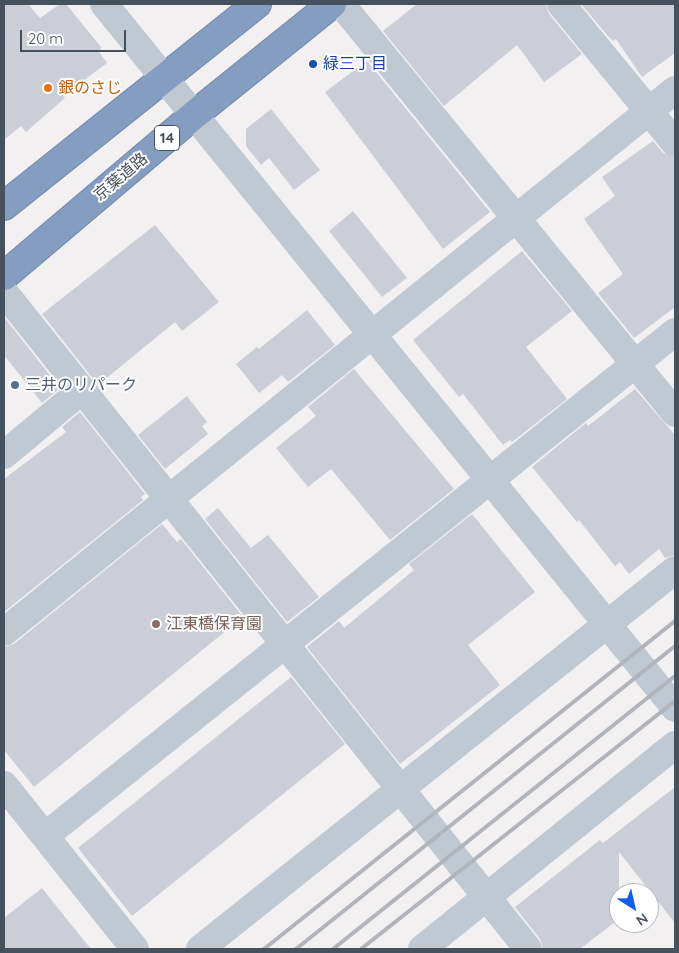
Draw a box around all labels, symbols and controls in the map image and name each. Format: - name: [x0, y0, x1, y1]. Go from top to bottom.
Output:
- scale bar: [22, 20, 129, 52]
- text: 20 m: [28, 29, 63, 48]
- place label: 緑三丁目: [323, 54, 387, 74]
- marker: 緑三丁目: [307, 58, 319, 70]
- place label: 銀のさじ: [58, 78, 122, 98]
- marker: 銀のさじ: [42, 82, 54, 94]
- road number: 14: [154, 126, 180, 150]
- street label: 京葉道路: [90, 149, 152, 205]
- place label: 三井のリパーク: [25, 375, 137, 395]
- marker: 三井のリパーク: [9, 379, 21, 391]
- place label: 江東橋保育園: [166, 614, 262, 634]
- marker: 江東橋保育園: [150, 618, 162, 630]
- north arrow: [609, 883, 659, 933]
- text: N: [633, 909, 651, 930]

